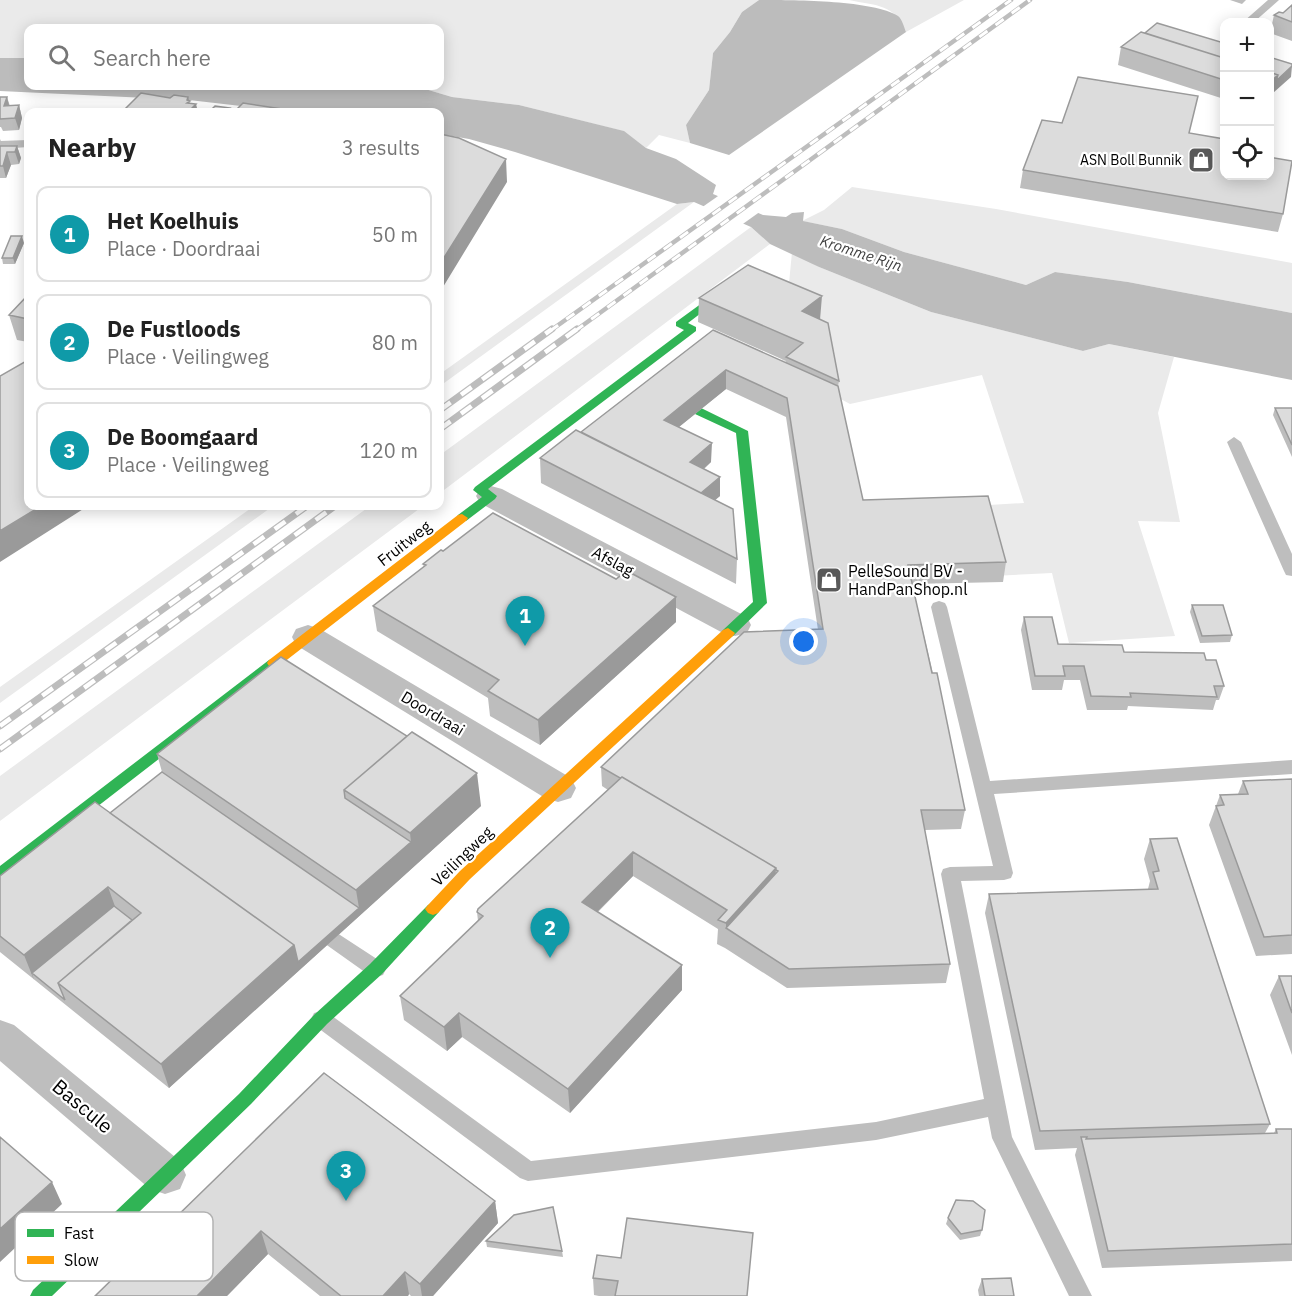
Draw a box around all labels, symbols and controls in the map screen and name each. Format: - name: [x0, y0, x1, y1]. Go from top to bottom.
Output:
- map controls: [1220, 18, 1274, 180]
- button: +: [1220, 18, 1274, 72]
- search box: [24, 24, 444, 90]
- icon: search: [45, 41, 78, 74]
- text: Search here: [93, 43, 211, 72]
- button: −: [1220, 72, 1274, 126]
- button: locate: [1220, 126, 1274, 180]
- text: Nearby: [48, 130, 136, 164]
- text: 3 results: [342, 134, 420, 161]
- shop icon: ASN Boll Bunnik: [1186, 145, 1216, 175]
- place label: ASN Boll Bunnik: [1080, 151, 1183, 169]
- text: Het Koelhuis: [107, 206, 239, 235]
- text: 1: [64, 221, 76, 248]
- text: 50 m: [372, 221, 418, 248]
- water label: Kromme Rijn: [818, 231, 904, 275]
- text: Place · Doordraai: [107, 235, 260, 262]
- text: De Fustloods: [107, 314, 241, 343]
- text: 2: [64, 329, 76, 356]
- text: 80 m: [372, 329, 418, 356]
- text: Place · Veilingweg: [107, 343, 269, 370]
- text: De Boomgaard: [107, 422, 258, 451]
- text: 3: [64, 437, 76, 464]
- text: 120 m: [360, 437, 418, 464]
- text: Place · Veilingweg: [107, 451, 269, 478]
- street label: Fruitweg: [373, 515, 435, 570]
- street label: Afslag: [589, 542, 638, 581]
- place label: PelleSound BV - HandPanShop.nl: [848, 561, 968, 599]
- shop icon: PelleSound BV - HandPanShop.nl: [814, 565, 844, 595]
- pin: 1: [506, 596, 544, 646]
- your location: [789, 627, 818, 656]
- street label: Doordraai: [398, 686, 468, 740]
- street label: Veilingweg: [427, 822, 497, 890]
- pin: 2: [530, 908, 570, 958]
- street label: Bascule: [47, 1073, 119, 1139]
- pin: 3: [326, 1152, 366, 1201]
- legend: [15, 1212, 213, 1281]
- text: Fast: [64, 1223, 94, 1243]
- text: Slow: [64, 1250, 99, 1270]

